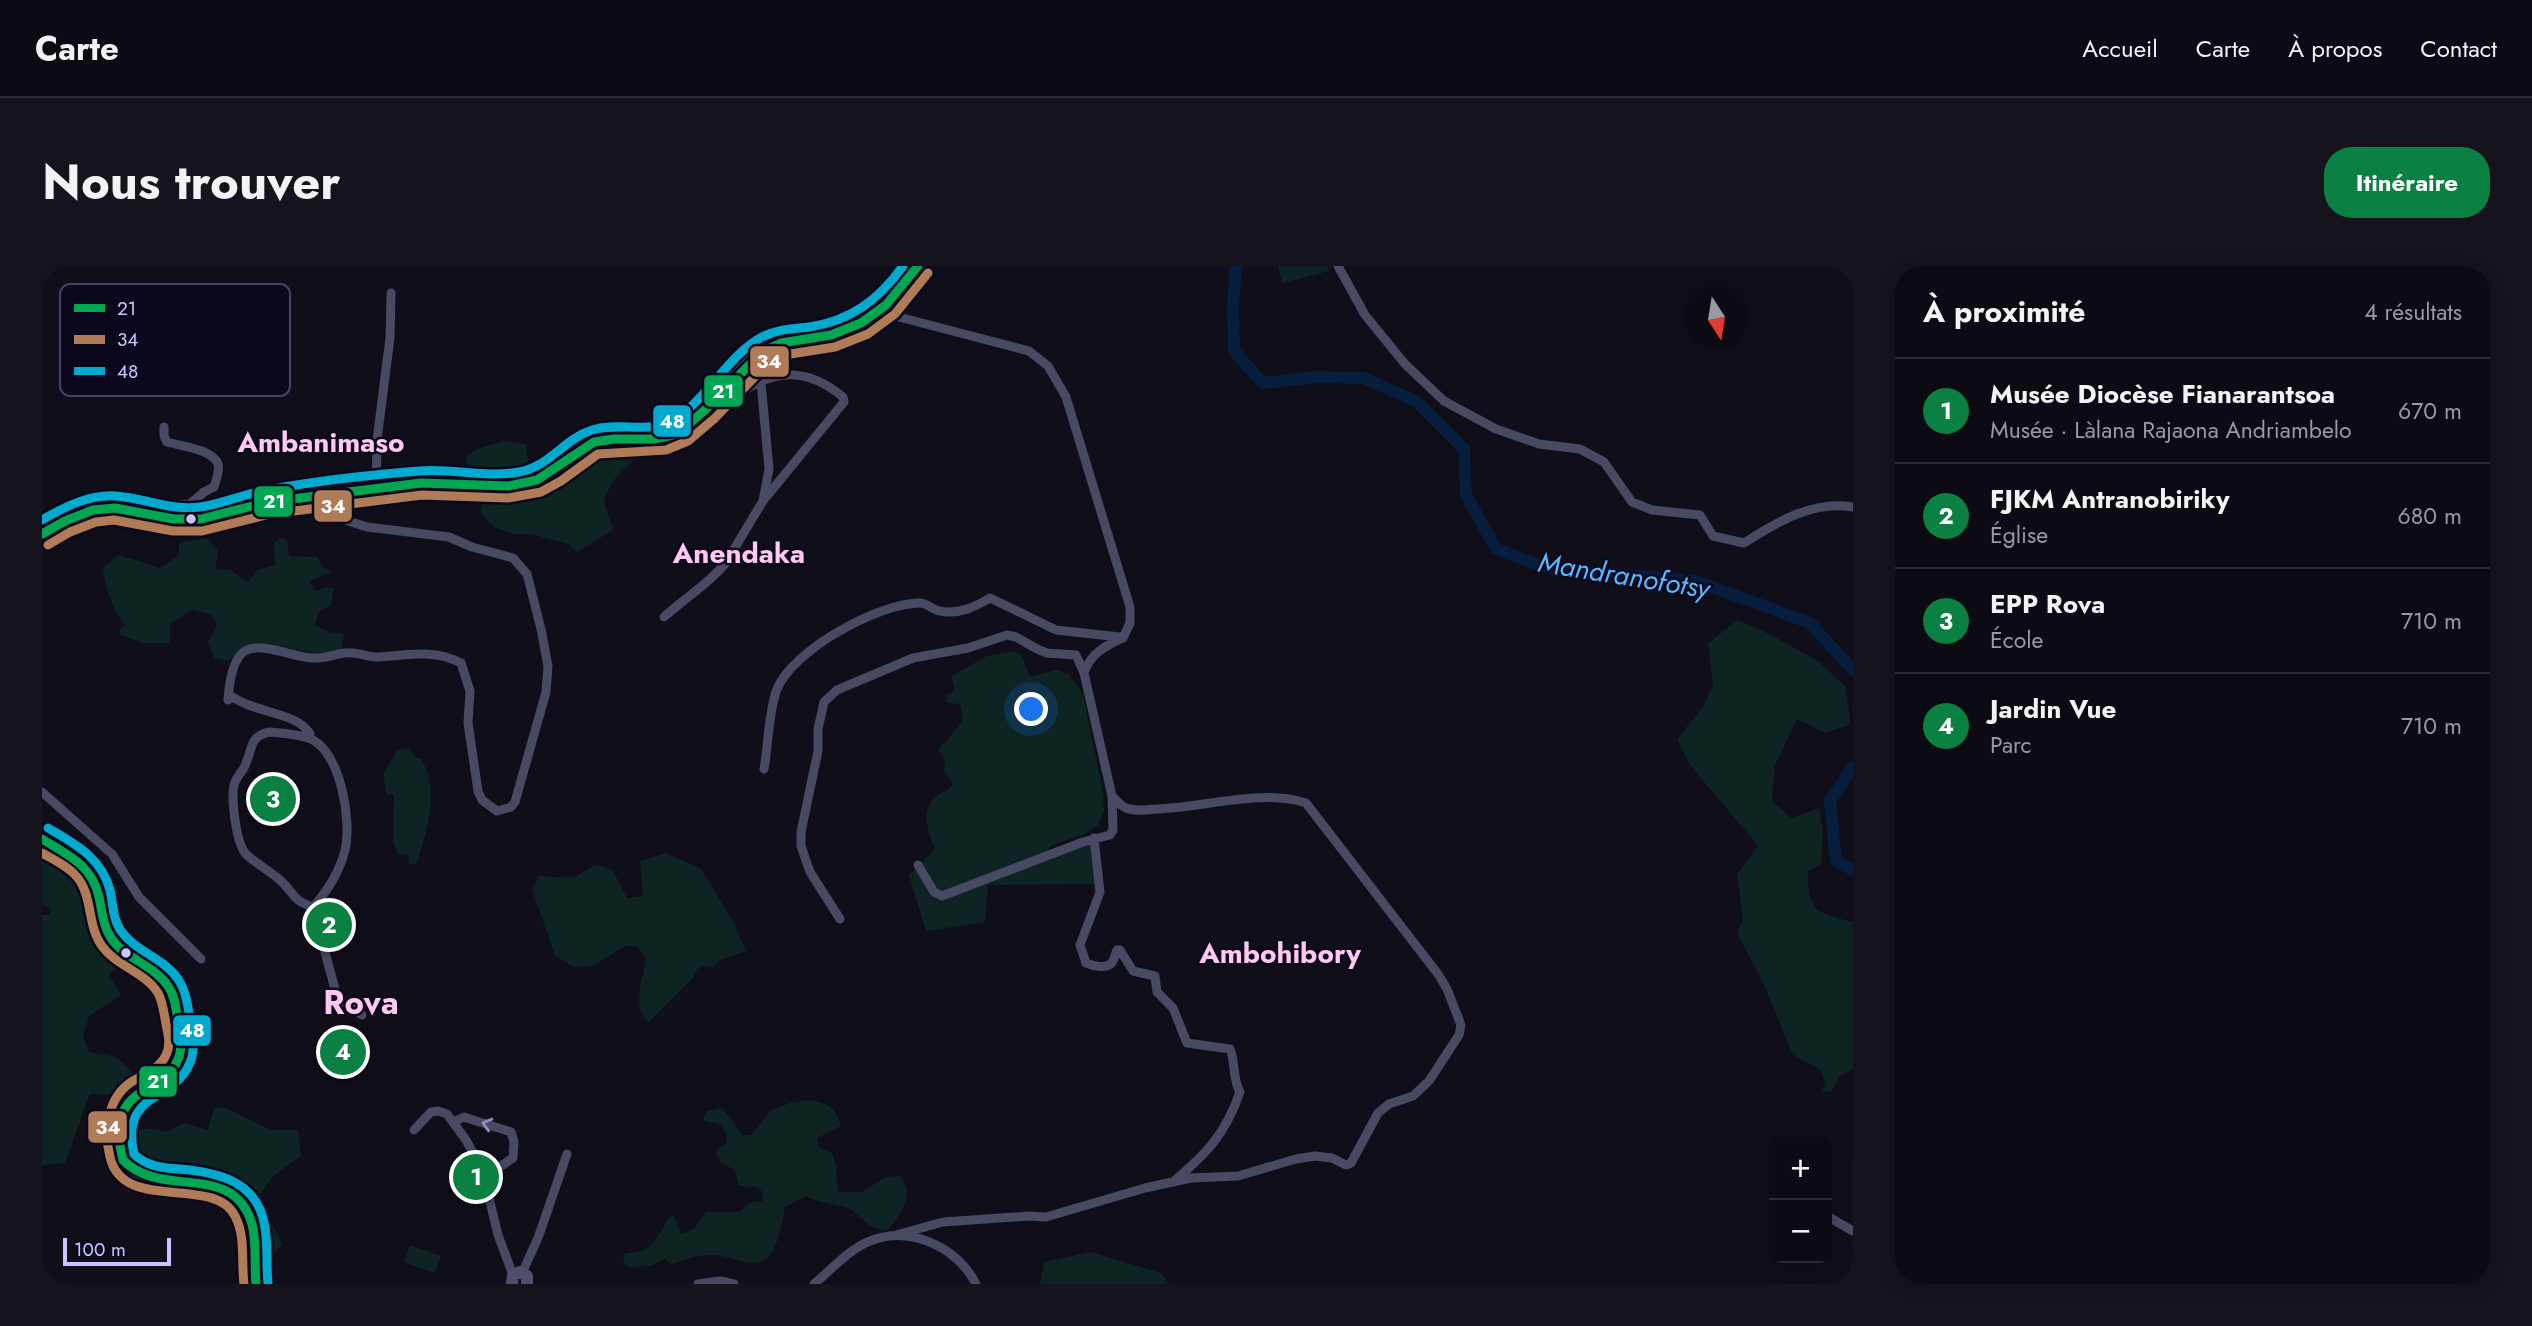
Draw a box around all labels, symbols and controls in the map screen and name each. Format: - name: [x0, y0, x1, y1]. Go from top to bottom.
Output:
- text: Carte: [35, 25, 119, 72]
- text: Accueil: [2082, 31, 2158, 66]
- text: Carte: [2196, 31, 2250, 66]
- text: À propos: [2288, 31, 2382, 66]
- text: Contact: [2420, 31, 2497, 66]
- text: Nous trouver: [42, 147, 340, 217]
- button: Itinéraire: [2324, 147, 2490, 218]
- legend: [60, 284, 290, 396]
- north arrow: [1685, 287, 1748, 350]
- text: À proximité: [1923, 290, 2086, 333]
- text: 21: [117, 295, 136, 322]
- text: 4 résultats: [2364, 295, 2462, 329]
- text: 34: [117, 326, 138, 353]
- line badge: 34: [749, 345, 790, 378]
- text: 34: [756, 348, 782, 375]
- text: 48: [117, 358, 138, 385]
- line badge: 21: [703, 374, 744, 408]
- text: Musée Diocèse Fianarantsoa: [1990, 375, 2335, 413]
- text: 21: [712, 378, 734, 405]
- text: 1: [1940, 394, 1952, 428]
- text: 670 m: [2398, 394, 2462, 428]
- line badge: 48: [652, 404, 692, 438]
- text: 48: [659, 408, 685, 435]
- text: Musée · Làlana Rajaona Andriambelo: [1990, 413, 2352, 447]
- district label: Ambanimaso: [236, 422, 405, 463]
- text: FJKM Antranobiriky: [1990, 480, 2229, 518]
- line badge: 21: [253, 485, 294, 518]
- text: 21: [263, 488, 285, 515]
- line badge: 34: [313, 489, 353, 523]
- text: 34: [320, 493, 346, 520]
- text: 2: [1938, 499, 1954, 533]
- text: 680 m: [2398, 499, 2462, 533]
- unlabelled marker: [184, 512, 198, 526]
- text: Église: [1990, 518, 2048, 552]
- district label: Anendaka: [672, 533, 805, 574]
- water label: Mandranofotsy: [1535, 542, 1715, 610]
- text: EPP Rova: [1990, 585, 2105, 623]
- text: 3: [1939, 604, 1953, 638]
- text: 710 m: [2401, 604, 2462, 638]
- text: École: [1990, 623, 2043, 657]
- text: Jardin Vue: [1990, 690, 2116, 728]
- your location: [1014, 692, 1048, 726]
- text: 4: [1938, 709, 1954, 743]
- text: 710 m: [2401, 709, 2462, 743]
- text: Parc: [1990, 728, 2032, 762]
- pin: 3: [250, 773, 296, 825]
- pin: 2: [306, 899, 352, 951]
- district label: Ambohibory: [1198, 933, 1361, 974]
- unlabelled marker: [119, 946, 133, 960]
- district label: Rova: [323, 979, 399, 1026]
- line badge: 48: [172, 1014, 212, 1047]
- text: 48: [179, 1017, 205, 1044]
- pin: 4: [320, 1026, 366, 1078]
- line badge: 21: [138, 1065, 178, 1098]
- text: 21: [147, 1068, 169, 1095]
- line badge: 34: [87, 1110, 128, 1144]
- text: 34: [95, 1114, 121, 1141]
- one-way arrow: [481, 1118, 493, 1132]
- map controls: [1769, 1137, 1832, 1263]
- button: +: [1769, 1137, 1832, 1200]
- pin: 1: [453, 1151, 499, 1203]
- button: −: [1769, 1200, 1832, 1263]
- scale bar: [63, 1235, 172, 1267]
- text: 100 m: [74, 1236, 126, 1263]

